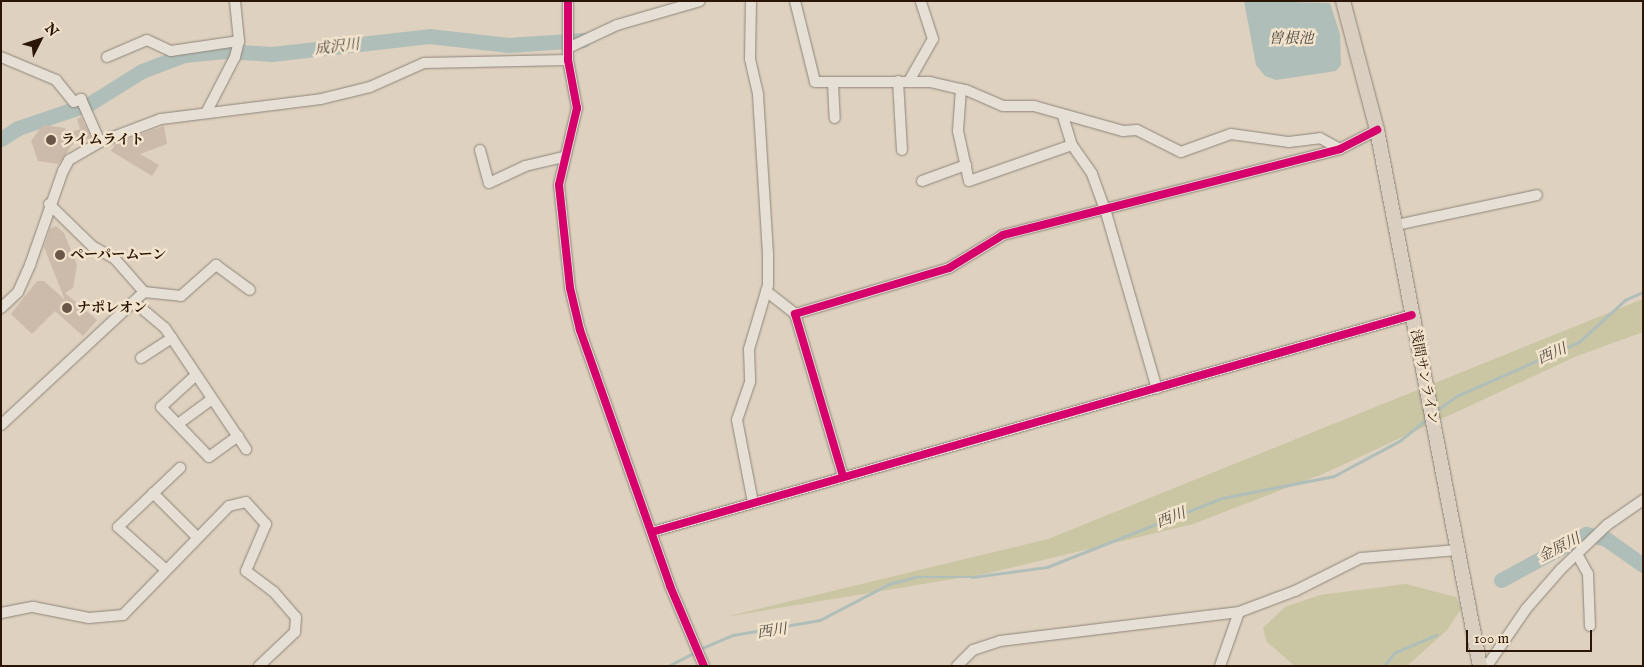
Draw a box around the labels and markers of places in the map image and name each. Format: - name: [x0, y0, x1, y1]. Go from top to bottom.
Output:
- place label: ライムライト: [61, 132, 145, 148]
- marker: ライムライト: [45, 134, 57, 146]
- place label: ペーパームーン: [70, 247, 167, 263]
- marker: ペーパームーン: [54, 249, 66, 261]
- place label: ナポレオン: [77, 300, 147, 316]
- marker: ナポレオン: [61, 302, 73, 314]

